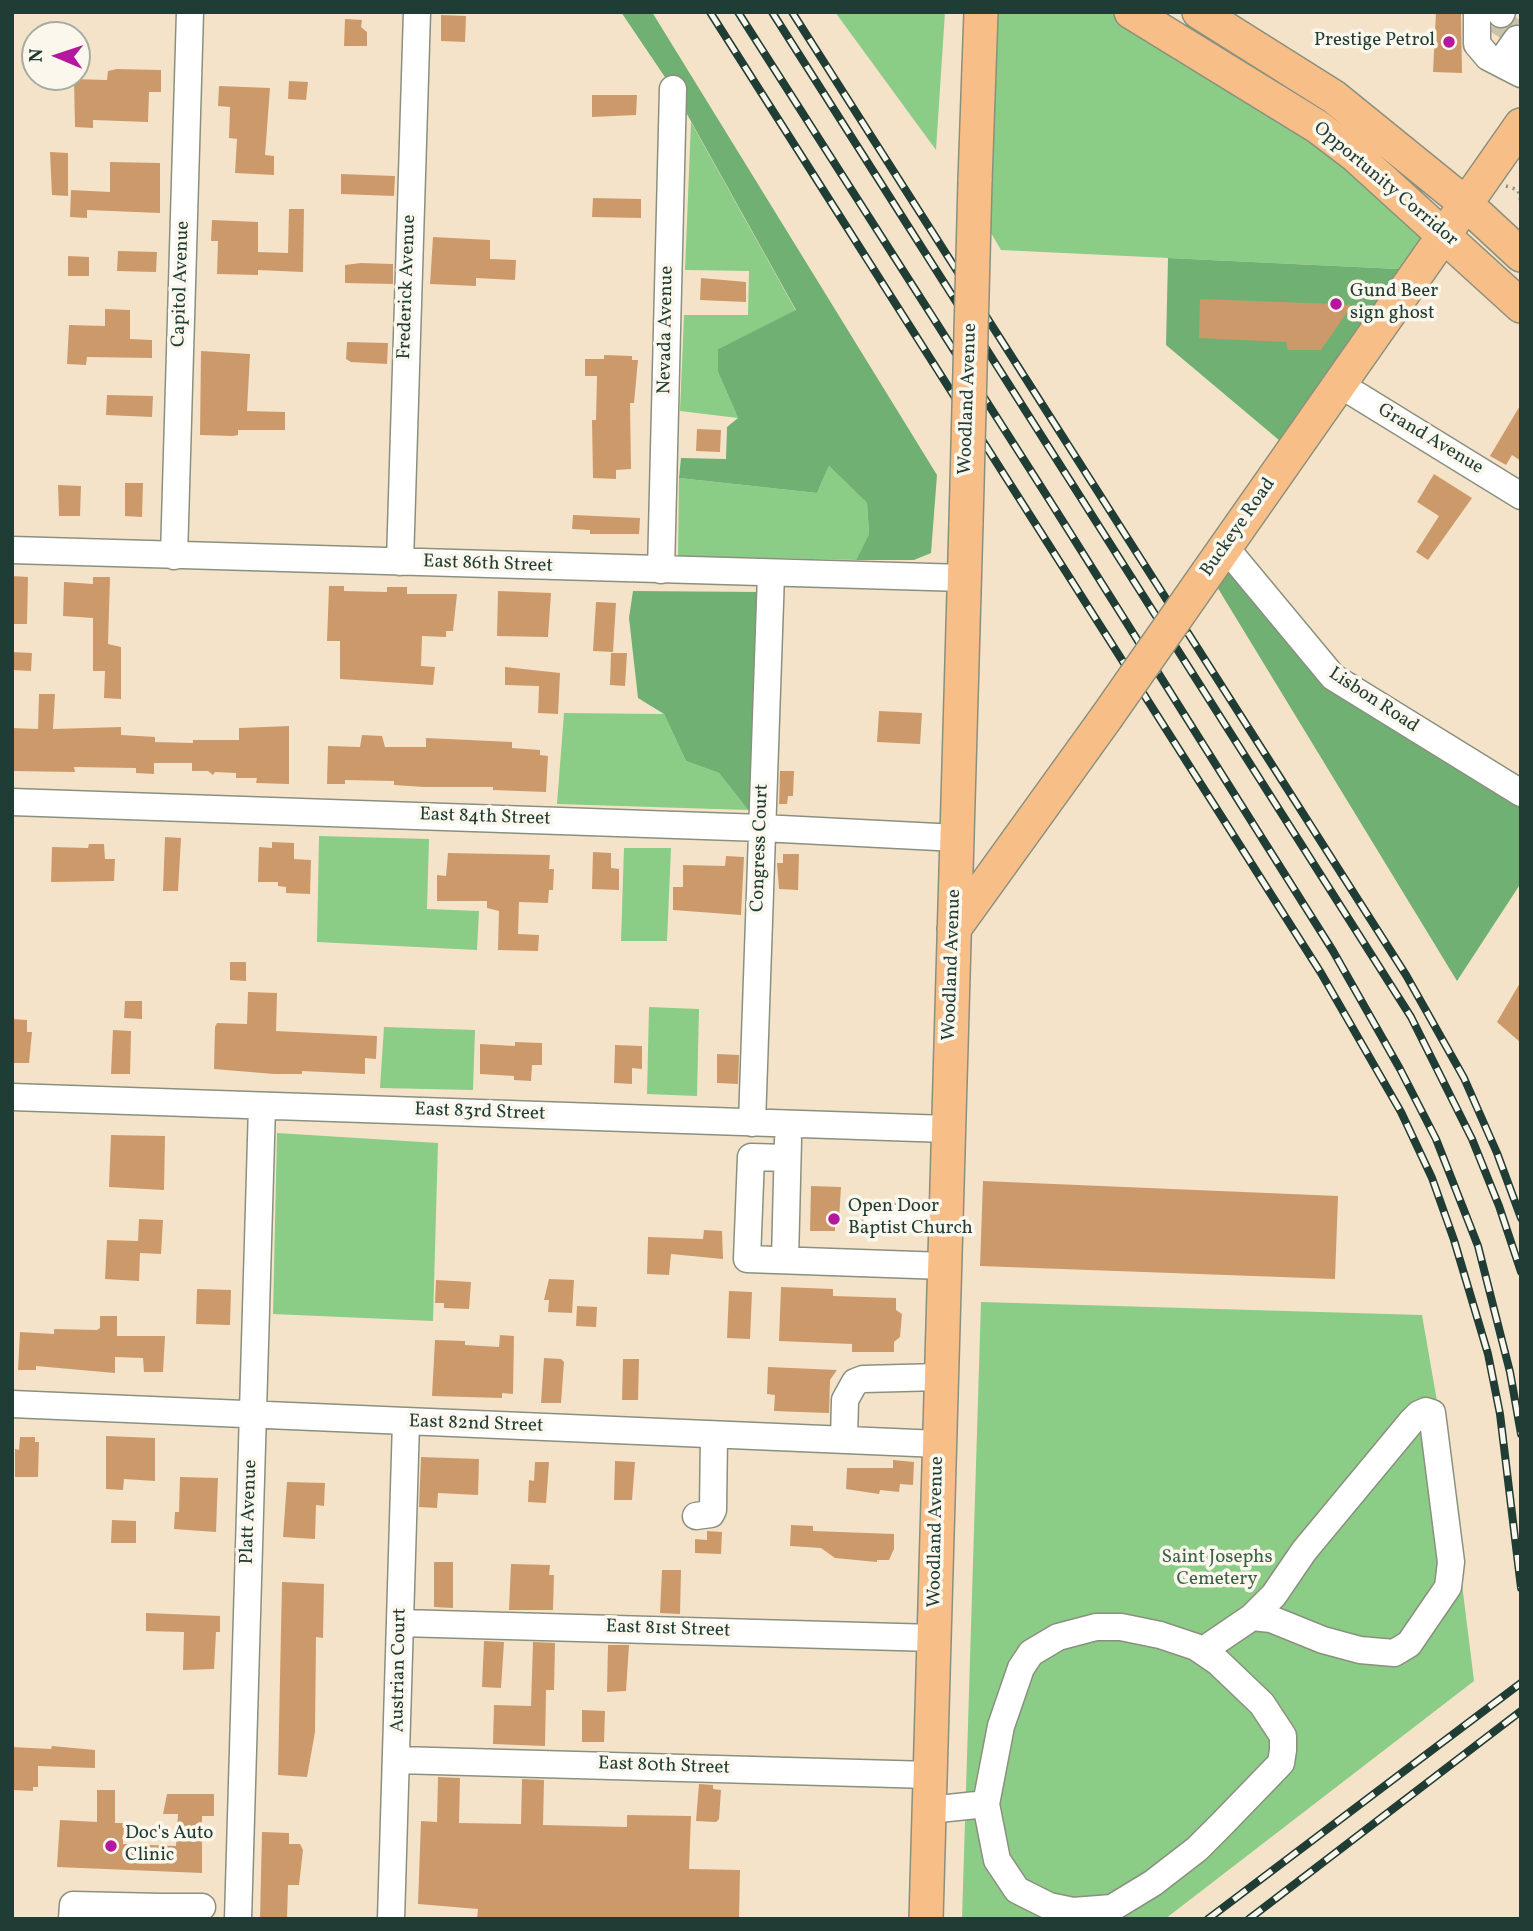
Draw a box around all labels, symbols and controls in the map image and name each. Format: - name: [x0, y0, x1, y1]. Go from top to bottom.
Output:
- north arrow: [21, 21, 91, 91]
- place label: Prestige Petrol: [1314, 31, 1435, 53]
- marker: Prestige Petrol: [1441, 34, 1457, 50]
- text: N: [24, 48, 50, 63]
- street label: Opportunity Corridor: [1308, 118, 1462, 252]
- street label: Frederick Avenue: [394, 214, 422, 360]
- street label: Capitol Avenue: [168, 220, 196, 348]
- street label: Nevada Avenue: [654, 266, 680, 394]
- place label: Gund Beer sign ghost: [1350, 282, 1438, 326]
- marker: Gund Beer sign ghost: [1328, 296, 1344, 312]
- street label: Woodland Avenue: [955, 323, 983, 475]
- street label: Grand Avenue: [1373, 400, 1487, 480]
- street label: Buckeye Road: [1197, 474, 1281, 582]
- street label: East 86th Street: [422, 551, 554, 579]
- street label: Lisbon Road: [1324, 663, 1422, 739]
- street label: Congress Court: [747, 783, 775, 913]
- street label: East 84th Street: [419, 804, 551, 832]
- street label: Woodland Avenue: [939, 889, 967, 1041]
- street label: East 83rd Street: [414, 1099, 546, 1127]
- place label: Open Door Baptist Church: [848, 1197, 973, 1241]
- marker: Open Door Baptist Church: [826, 1211, 842, 1227]
- street label: East 82nd Street: [408, 1411, 544, 1439]
- street label: Woodland Avenue: [924, 1456, 950, 1608]
- street label: Platt Avenue: [237, 1459, 263, 1565]
- park label: Saint Josephs Cemetery: [1161, 1548, 1273, 1592]
- street label: Austrian Court: [388, 1607, 412, 1733]
- street label: East 81st Street: [605, 1616, 731, 1644]
- street label: East 80th Street: [598, 1753, 730, 1781]
- place label: Doc's Auto Clinic: [125, 1824, 213, 1868]
- marker: Doc's Auto Clinic: [103, 1838, 119, 1854]

